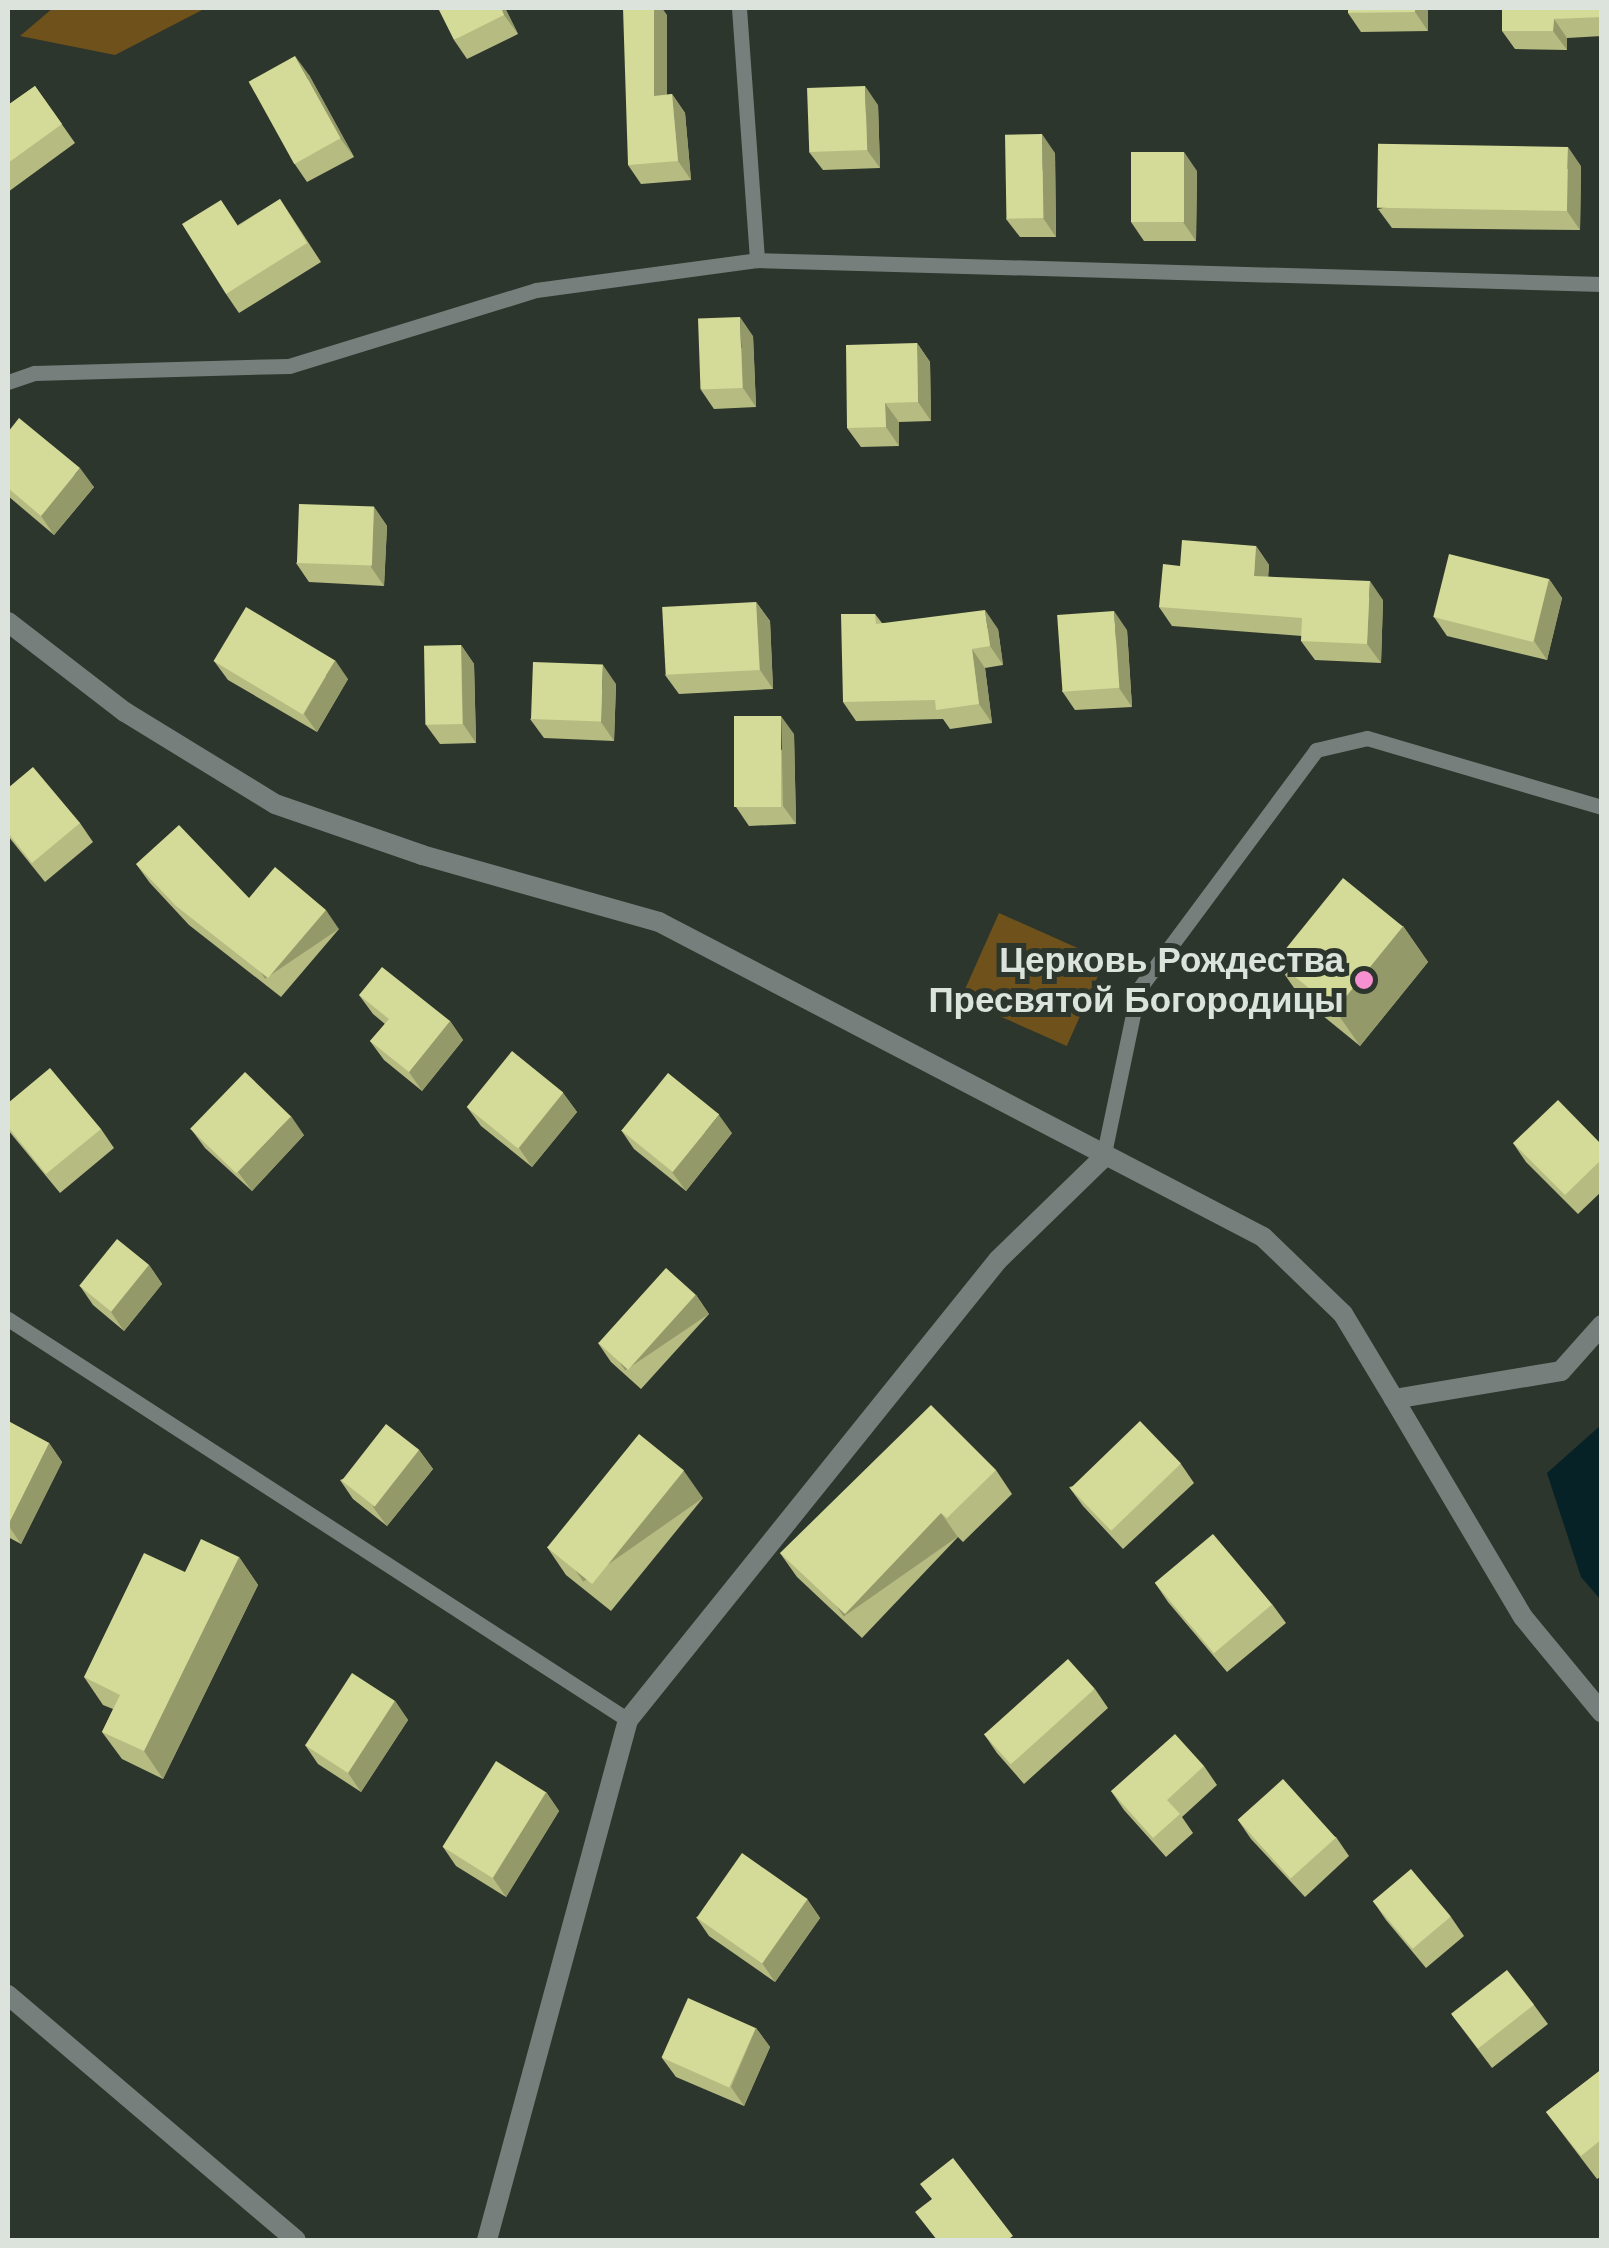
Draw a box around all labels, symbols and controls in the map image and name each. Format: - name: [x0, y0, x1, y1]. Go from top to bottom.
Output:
- place label: Церковь Рождества Пресвятой Богородицы: [928, 939, 1344, 1021]
- marker: Церковь Рождества Пресвятой Богородицы: [1353, 969, 1375, 991]

